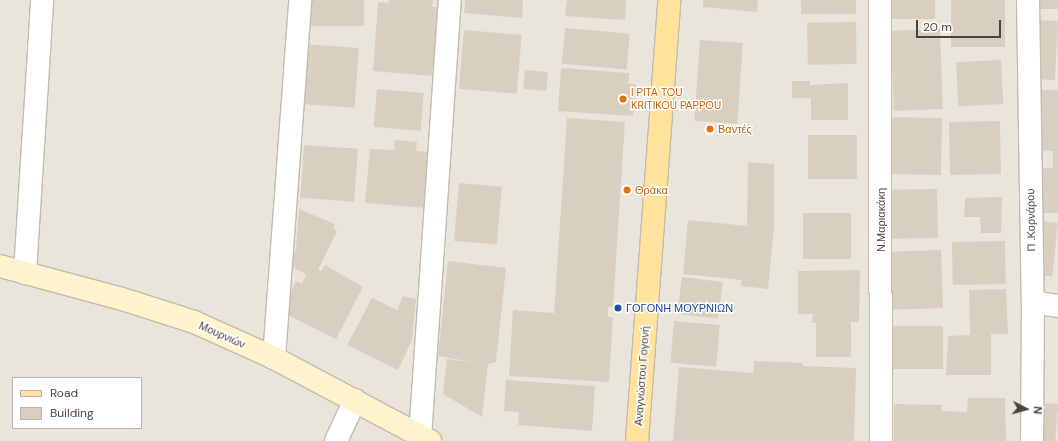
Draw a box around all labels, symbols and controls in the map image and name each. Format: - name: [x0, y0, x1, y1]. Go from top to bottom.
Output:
- scale bar: [918, 12, 1003, 38]
- text: 20 m: [923, 19, 952, 35]
- place label: I PITA TOU KRITIKOU PAPPOU: [631, 86, 721, 112]
- marker: I PITA TOU KRITIKOU PAPPOU: [618, 94, 628, 104]
- place label: Βαντές: [718, 122, 752, 136]
- marker: Βαντές: [705, 124, 715, 134]
- place label: Θράκα: [635, 183, 668, 197]
- marker: Θράκα: [622, 185, 632, 195]
- street label: Ν.Μαριακάκη: [874, 188, 888, 252]
- street label: Π .Κορνάρου: [1024, 188, 1038, 252]
- place label: ΓΟΓΟΝΗ ΜΟΥΡΝΙΩΝ: [626, 301, 733, 315]
- marker: ΓΟΓΟΝΗ ΜΟΥΡΝΙΩΝ: [613, 303, 623, 313]
- street label: Μουρνιών: [197, 319, 247, 351]
- street label: Αναγνώστου Γογονή: [632, 326, 652, 426]
- legend: [12, 377, 142, 429]
- text: Road: [50, 385, 78, 401]
- north arrow: [1006, 389, 1046, 429]
- text: Building: [50, 405, 94, 421]
- text: N: [1031, 406, 1045, 415]

